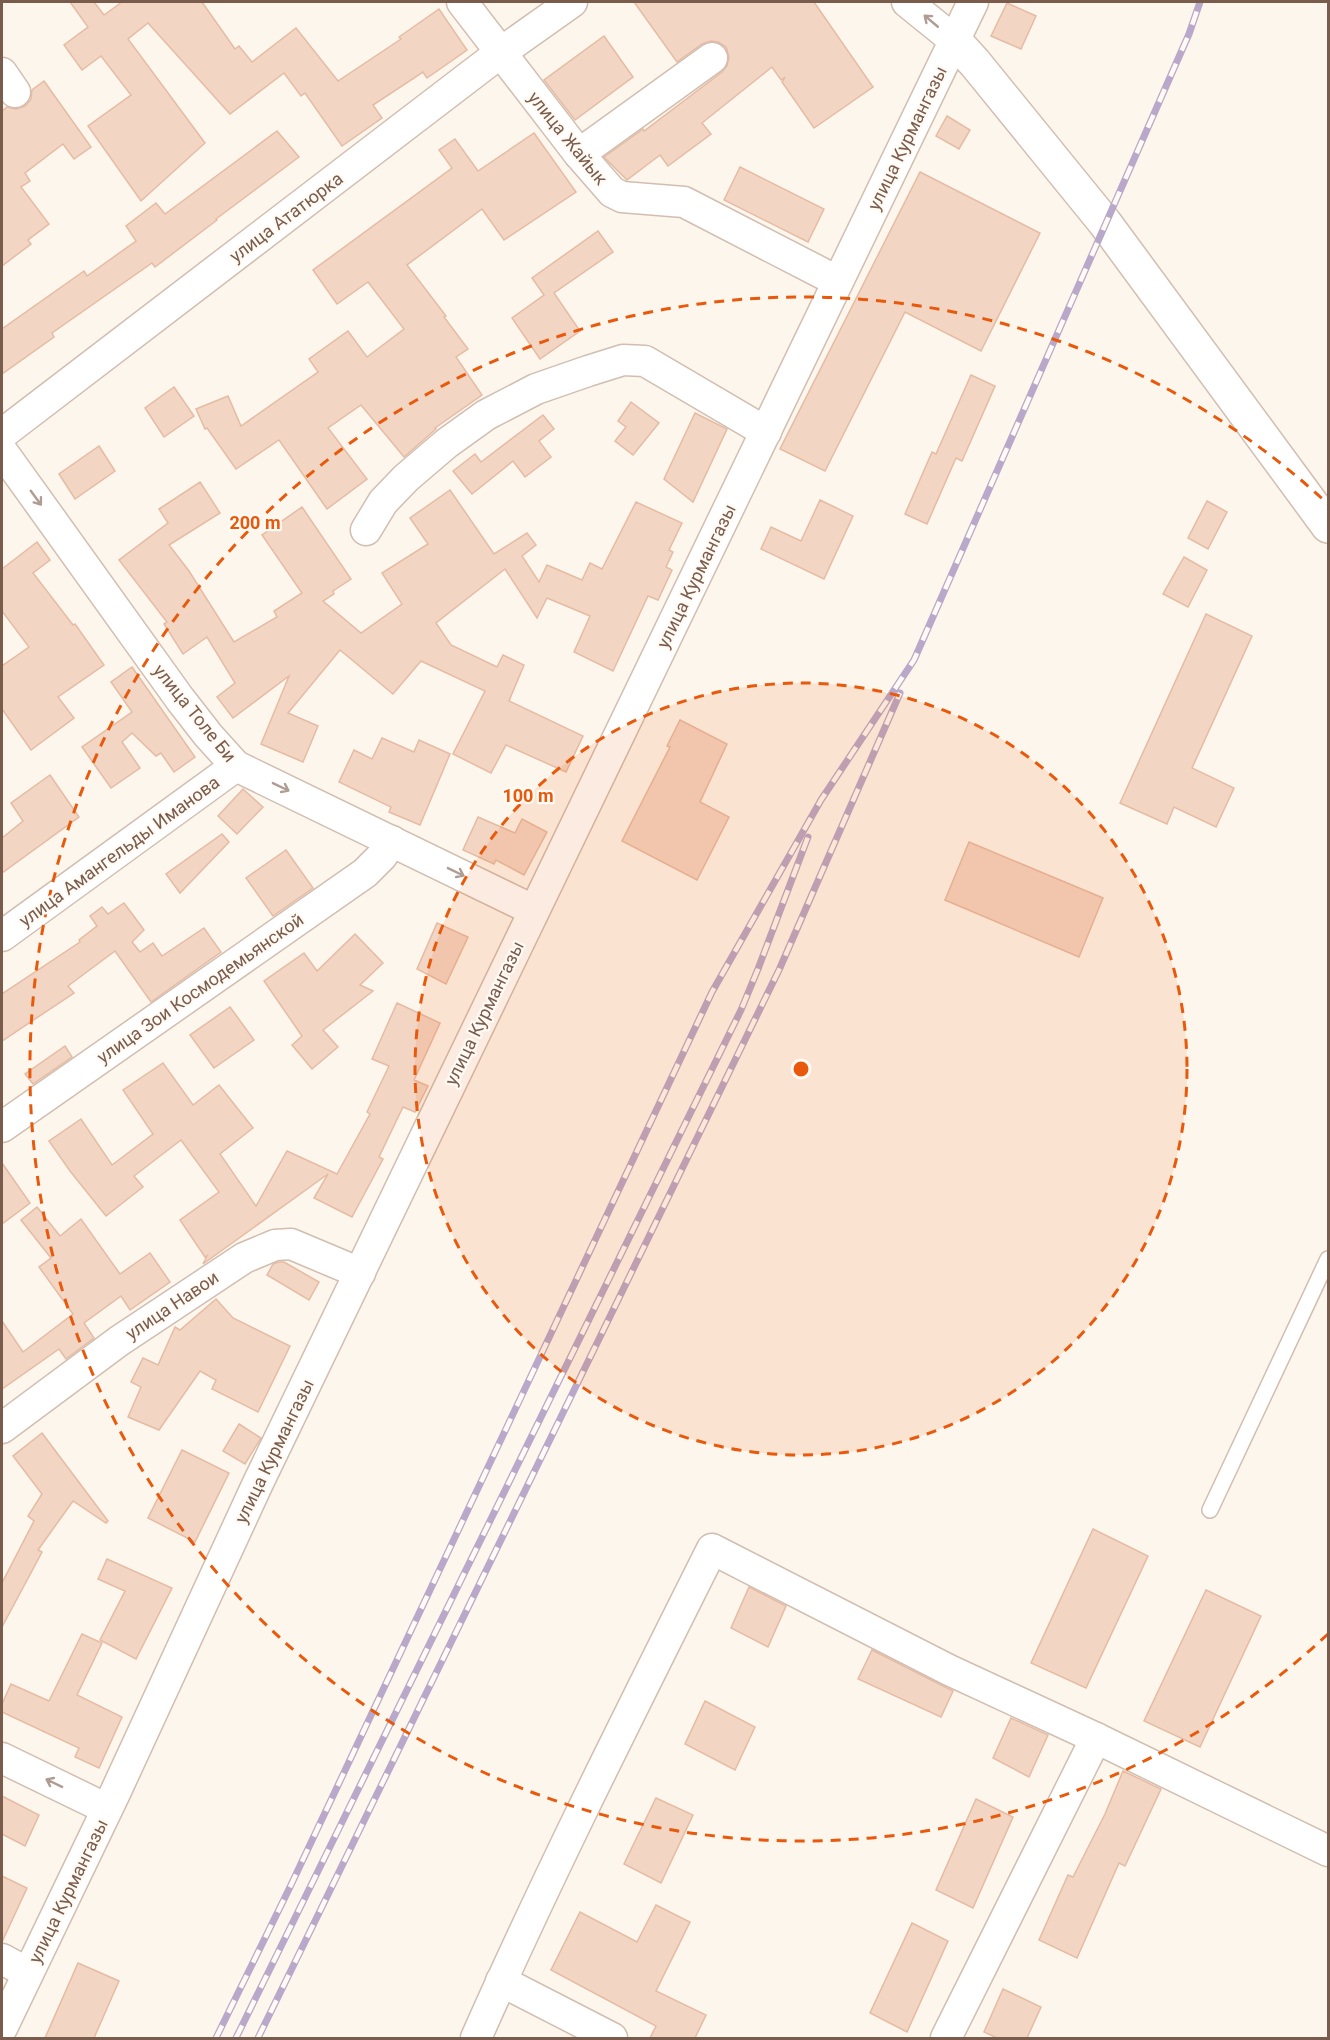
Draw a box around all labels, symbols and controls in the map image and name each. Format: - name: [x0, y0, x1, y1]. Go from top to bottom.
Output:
- one-way arrow: [924, 14, 939, 28]
- street label: улица Курмангазы: [863, 63, 951, 213]
- street label: улица Жайык: [524, 87, 612, 189]
- street label: улица Ататюрка: [225, 168, 347, 266]
- one-way arrow: [30, 490, 42, 506]
- street label: улица Курмангазы: [652, 501, 740, 651]
- text: 200 m: [229, 512, 281, 533]
- street label: улица Толе Би: [149, 660, 241, 766]
- street label: улица Амангельды Иманова: [15, 771, 223, 931]
- one-way arrow: [271, 782, 289, 794]
- text: 100 m: [502, 785, 554, 806]
- one-way arrow: [447, 867, 465, 879]
- street label: улица Зои Космодемьянской: [93, 909, 307, 1067]
- street label: улица Курмангазы: [440, 938, 528, 1088]
- centre of rings: [791, 1059, 811, 1079]
- street label: улица Навои: [122, 1266, 222, 1344]
- street label: улица Курмангазы: [230, 1376, 318, 1526]
- one-way arrow: [46, 1777, 64, 1789]
- street label: улица Курмангазы: [24, 1816, 112, 1966]

